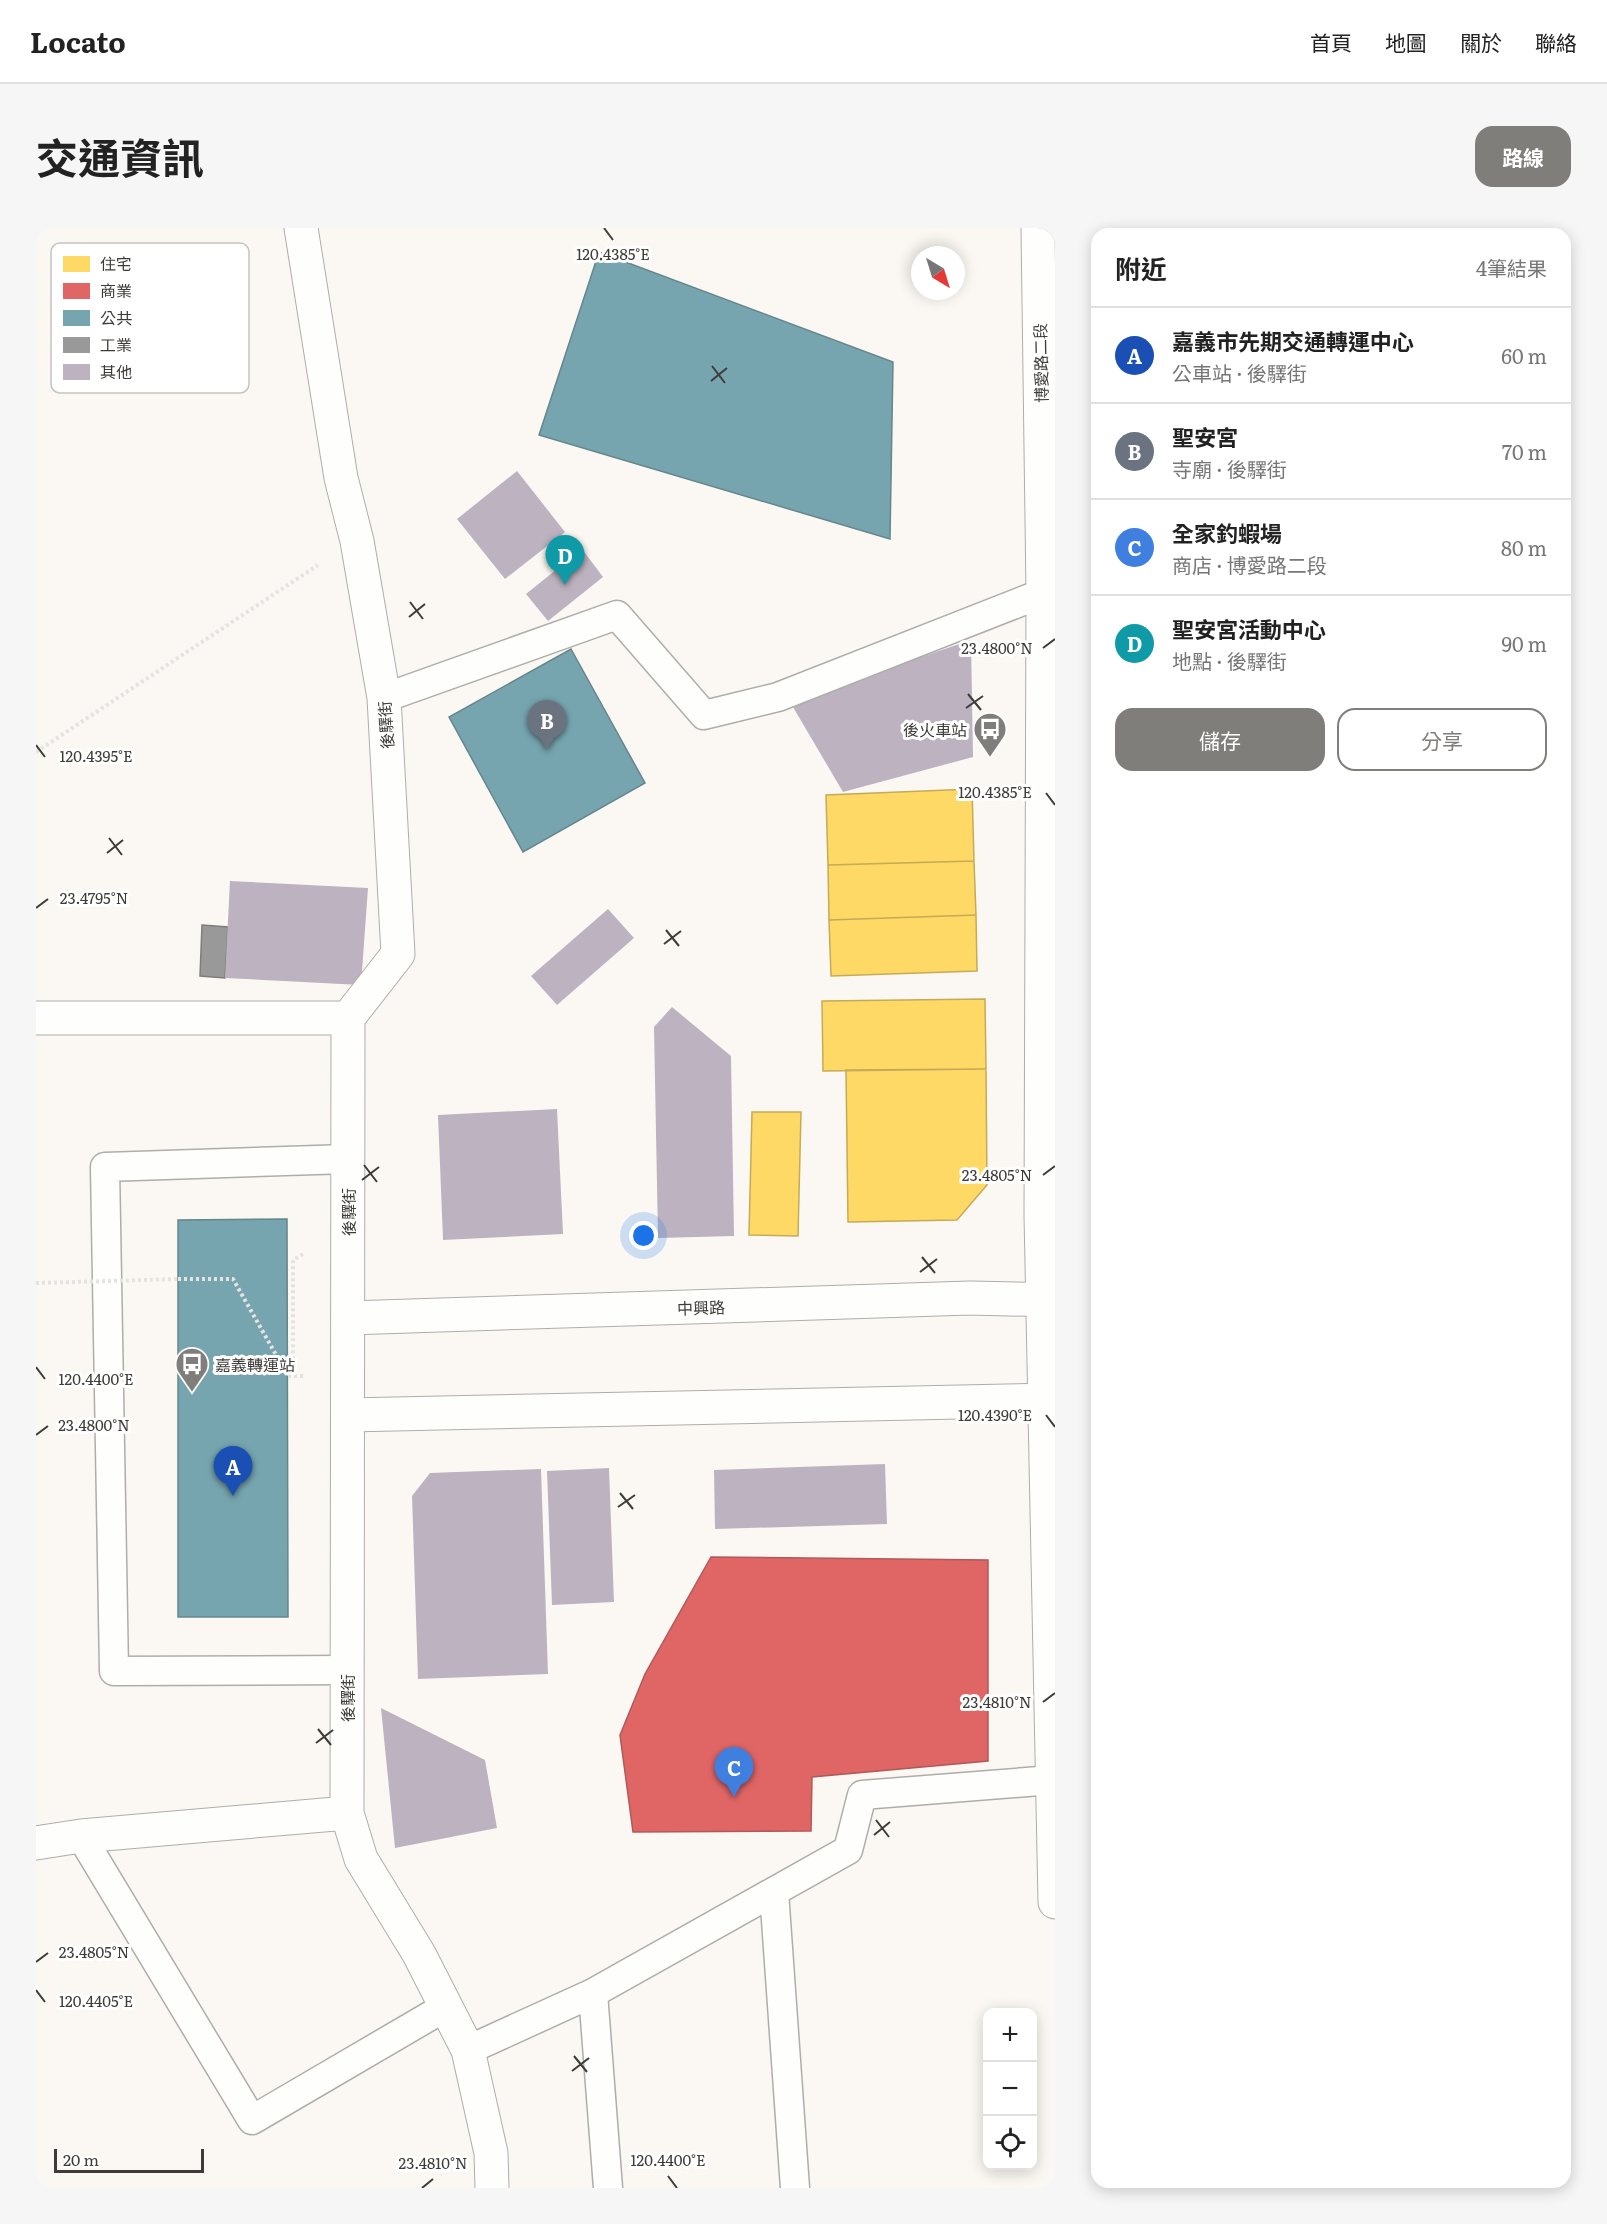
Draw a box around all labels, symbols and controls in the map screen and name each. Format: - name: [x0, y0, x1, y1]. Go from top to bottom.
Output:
- text: Locato: [30, 20, 126, 62]
- text: 首頁: [1310, 26, 1352, 57]
- text: 地圖: [1385, 26, 1427, 57]
- text: 關於: [1460, 26, 1502, 57]
- text: 聯絡: [1535, 26, 1577, 57]
- text: 交通資訊: [36, 125, 204, 187]
- button: 路線: [1475, 126, 1571, 187]
- text: 120.4385°E: [576, 242, 650, 265]
- legend: [51, 243, 249, 393]
- north arrow: [911, 246, 965, 300]
- text: 附近: [1115, 248, 1167, 287]
- text: 住宅: [100, 251, 132, 275]
- text: 4筆結果: [1476, 252, 1547, 282]
- text: 商業: [100, 278, 132, 302]
- text: 公共: [100, 305, 132, 329]
- street label: 博愛路二段: [1027, 323, 1053, 403]
- text: 嘉義市先期交通轉運中心: [1172, 324, 1414, 357]
- text: 工業: [100, 332, 132, 356]
- text: A: [1127, 340, 1142, 370]
- text: 60 m: [1501, 340, 1547, 370]
- text: 公車站 · 後驛街: [1172, 357, 1307, 387]
- text: 其他: [100, 359, 132, 383]
- text: 聖安宮: [1172, 420, 1238, 453]
- text: B: [1128, 436, 1141, 466]
- text: 70 m: [1502, 436, 1547, 466]
- text: 寺廟 · 後驛街: [1172, 453, 1287, 483]
- text: 全家釣蝦場: [1172, 516, 1282, 549]
- text: C: [1127, 532, 1142, 562]
- text: 80 m: [1501, 532, 1547, 562]
- pin: D: [546, 536, 584, 585]
- text: 商店 · 博愛路二段: [1172, 549, 1327, 579]
- text: 聖安宮活動中心: [1172, 612, 1326, 645]
- text: D: [1127, 628, 1142, 658]
- text: 90 m: [1502, 628, 1547, 658]
- text: 23.4800°N: [961, 636, 1033, 659]
- text: 地點 · 後驛街: [1172, 645, 1287, 675]
- street label: 後驛街: [371, 700, 399, 750]
- pin: B: [528, 700, 566, 750]
- button: 儲存: [1115, 708, 1325, 771]
- button: 分享: [1337, 708, 1547, 771]
- bus stop icon: 後火車站: [972, 711, 1008, 758]
- place label: 後火車站: [903, 717, 967, 741]
- text: 120.4395°E: [59, 744, 133, 767]
- text: 120.4385°E: [958, 780, 1032, 803]
- text: 23.4795°N: [60, 886, 128, 909]
- text: 23.4805°N: [962, 1163, 1032, 1186]
- street label: 後驛街: [336, 1188, 360, 1236]
- your location: [629, 1221, 658, 1250]
- street label: 中興路: [677, 1294, 725, 1320]
- bus stop icon: 嘉義轉運站: [174, 1346, 210, 1393]
- place label: 嘉義轉運站: [215, 1352, 295, 1376]
- text: 120.4400°E: [58, 1367, 134, 1390]
- text: 120.4390°E: [958, 1403, 1032, 1426]
- text: 23.4800°N: [58, 1413, 130, 1436]
- pin: A: [214, 1446, 252, 1496]
- street label: 後驛街: [335, 1674, 359, 1722]
- text: 23.4810°N: [963, 1690, 1031, 1713]
- pin: C: [714, 1748, 754, 1797]
- text: 23.4805°N: [59, 1940, 129, 1963]
- text: 120.4405°E: [59, 1989, 133, 2012]
- map controls: [983, 2008, 1037, 2170]
- button: +: [983, 2008, 1037, 2062]
- button: −: [983, 2062, 1037, 2116]
- button: locate: [983, 2116, 1037, 2170]
- scale bar: [54, 2146, 204, 2174]
- text: 20 m: [63, 2147, 99, 2171]
- text: 120.4400°E: [630, 2148, 706, 2171]
- text: 23.4810°N: [399, 2151, 467, 2174]

